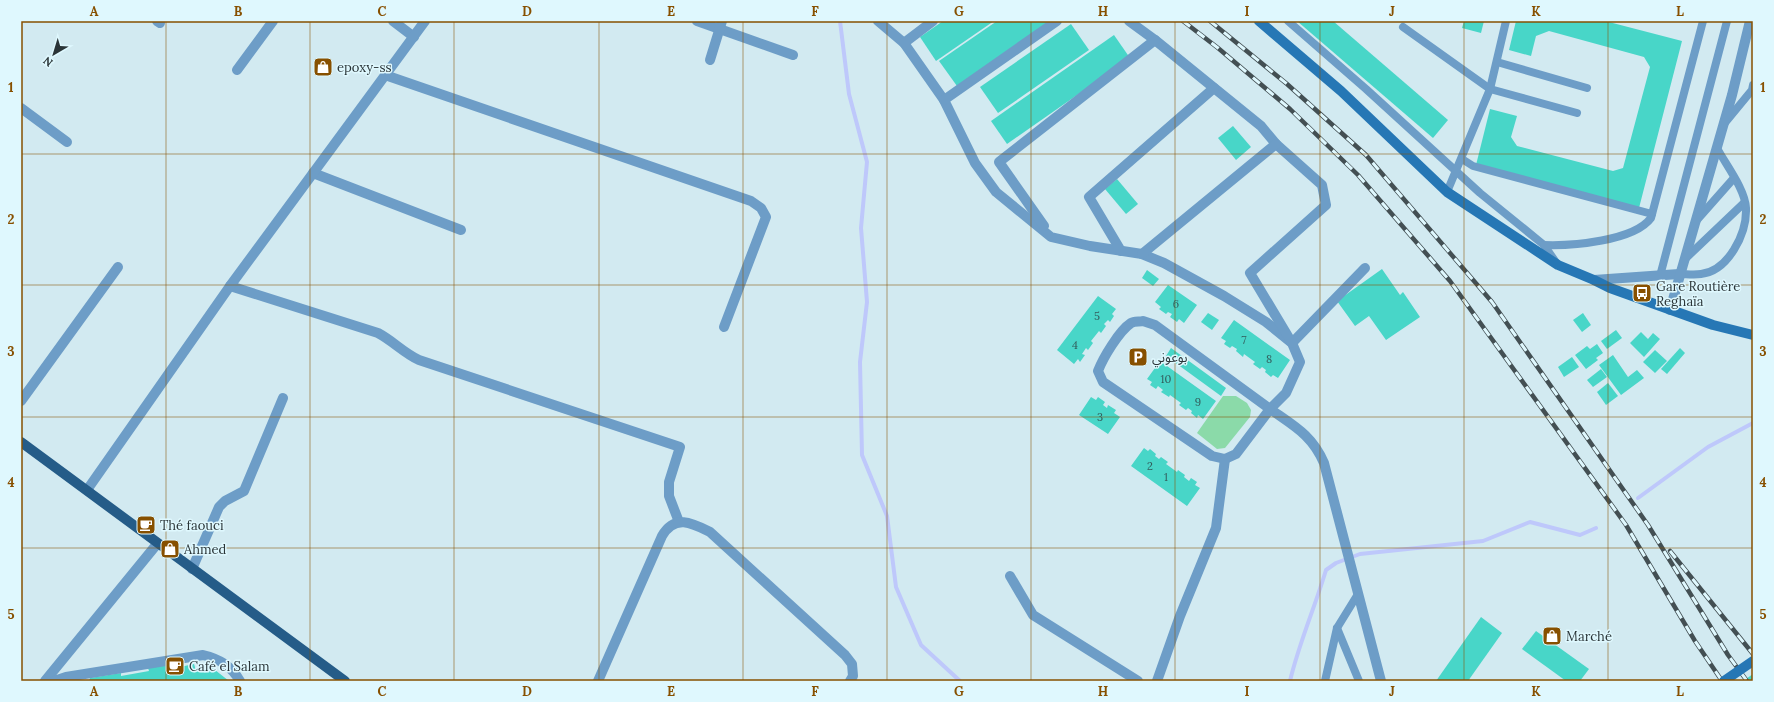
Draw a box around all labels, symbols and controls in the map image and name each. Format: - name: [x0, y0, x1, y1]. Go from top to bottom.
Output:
- text: A: [90, 3, 99, 20]
- text: B: [234, 3, 243, 20]
- text: C: [378, 3, 387, 20]
- text: D: [522, 3, 532, 20]
- text: E: [667, 3, 675, 20]
- text: F: [811, 3, 819, 20]
- text: G: [954, 3, 964, 20]
- text: H: [1098, 3, 1108, 20]
- text: I: [1244, 3, 1250, 20]
- text: J: [1389, 3, 1395, 20]
- text: K: [1531, 3, 1541, 20]
- text: L: [1676, 3, 1684, 20]
- north arrow: [34, 34, 74, 74]
- text: N: [40, 53, 56, 70]
- shop icon: epoxy-ss: [312, 56, 334, 78]
- place label: epoxy-ss: [337, 59, 392, 76]
- text: 1: [8, 79, 14, 96]
- text: 1: [1760, 79, 1766, 96]
- text: 2: [8, 211, 15, 228]
- text: 2: [1760, 211, 1767, 228]
- place label: Gare Routière Reghaïa: [1656, 278, 1740, 310]
- bus stop icon: Gare Routière Reghaïa: [1631, 282, 1653, 304]
- house number: 6: [1173, 297, 1179, 311]
- house number: 5: [1094, 309, 1100, 323]
- house number: 7: [1241, 333, 1247, 347]
- house number: 4: [1072, 338, 1078, 352]
- text: 3: [7, 343, 15, 360]
- text: 3: [1759, 343, 1767, 360]
- parking icon: بوعوني: [1127, 346, 1149, 368]
- place label: بوعوني: [1152, 349, 1187, 368]
- house number: 8: [1266, 352, 1272, 366]
- house number: 10: [1161, 372, 1172, 386]
- house number: 9: [1195, 395, 1201, 409]
- house number: 3: [1097, 410, 1103, 424]
- house number: 2: [1147, 459, 1153, 473]
- house number: 1: [1164, 470, 1168, 484]
- text: 4: [7, 474, 15, 491]
- text: 4: [1759, 474, 1767, 491]
- cafe icon: Thé faouci: [135, 514, 157, 536]
- place label: Thé faouci: [160, 517, 224, 534]
- shop icon: Ahmed: [159, 538, 181, 560]
- place label: Ahmed: [183, 541, 227, 558]
- text: 5: [7, 606, 15, 623]
- text: 5: [1759, 606, 1767, 623]
- shop icon: Marché: [1541, 625, 1563, 647]
- place label: Marché: [1566, 628, 1612, 645]
- cafe icon: Café el Salam: [164, 655, 186, 677]
- place label: Café el Salam: [189, 658, 270, 675]
- text: A: [90, 683, 99, 700]
- text: B: [234, 683, 243, 700]
- text: C: [378, 683, 387, 700]
- text: D: [522, 683, 532, 700]
- text: E: [667, 683, 675, 700]
- text: F: [811, 683, 819, 700]
- text: G: [954, 683, 964, 700]
- text: H: [1098, 683, 1108, 700]
- text: I: [1244, 683, 1250, 700]
- text: J: [1389, 683, 1395, 700]
- text: K: [1531, 683, 1541, 700]
- text: L: [1676, 683, 1684, 700]

